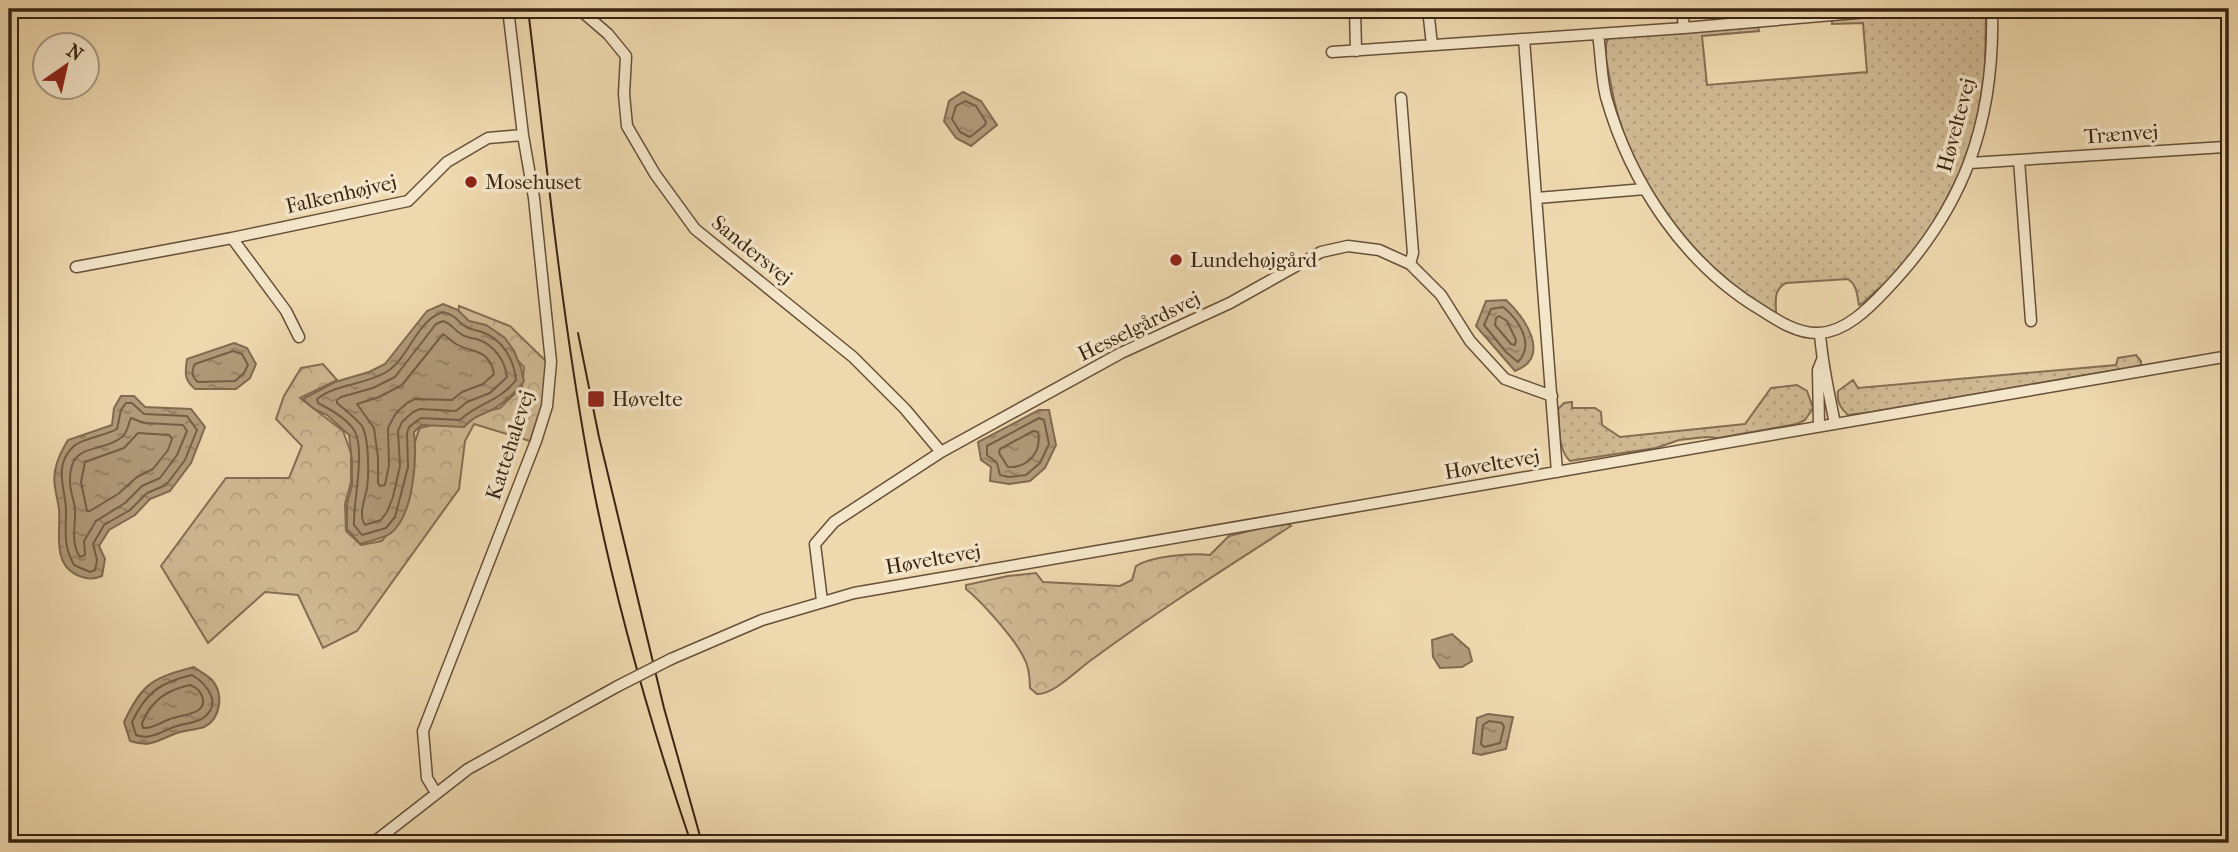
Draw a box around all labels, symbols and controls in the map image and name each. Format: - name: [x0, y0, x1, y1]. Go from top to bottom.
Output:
- north arrow: [32, 32, 102, 102]
- text: N: [63, 40, 88, 66]
- street label: Høveltevej: [1932, 75, 1980, 175]
- street label: Trænvej: [2083, 119, 2159, 149]
- street label: Falkenhøjvej: [283, 170, 399, 218]
- place label: Mosehuset: [485, 170, 582, 194]
- marker: Mosehuset: [463, 174, 479, 190]
- street label: Sandersvej: [707, 210, 797, 290]
- place label: Lundehøjgård: [1190, 248, 1318, 272]
- marker: Lundehøjgård: [1168, 252, 1184, 268]
- street label: Hesselgårdsvej: [1074, 286, 1204, 366]
- street label: Kattehalevej: [481, 387, 539, 503]
- place label: Høvelte: [612, 387, 683, 411]
- marker: Høvelte: [586, 389, 606, 409]
- street label: Høveltevej: [1443, 444, 1541, 484]
- street label: Høveltevej: [884, 539, 982, 579]

